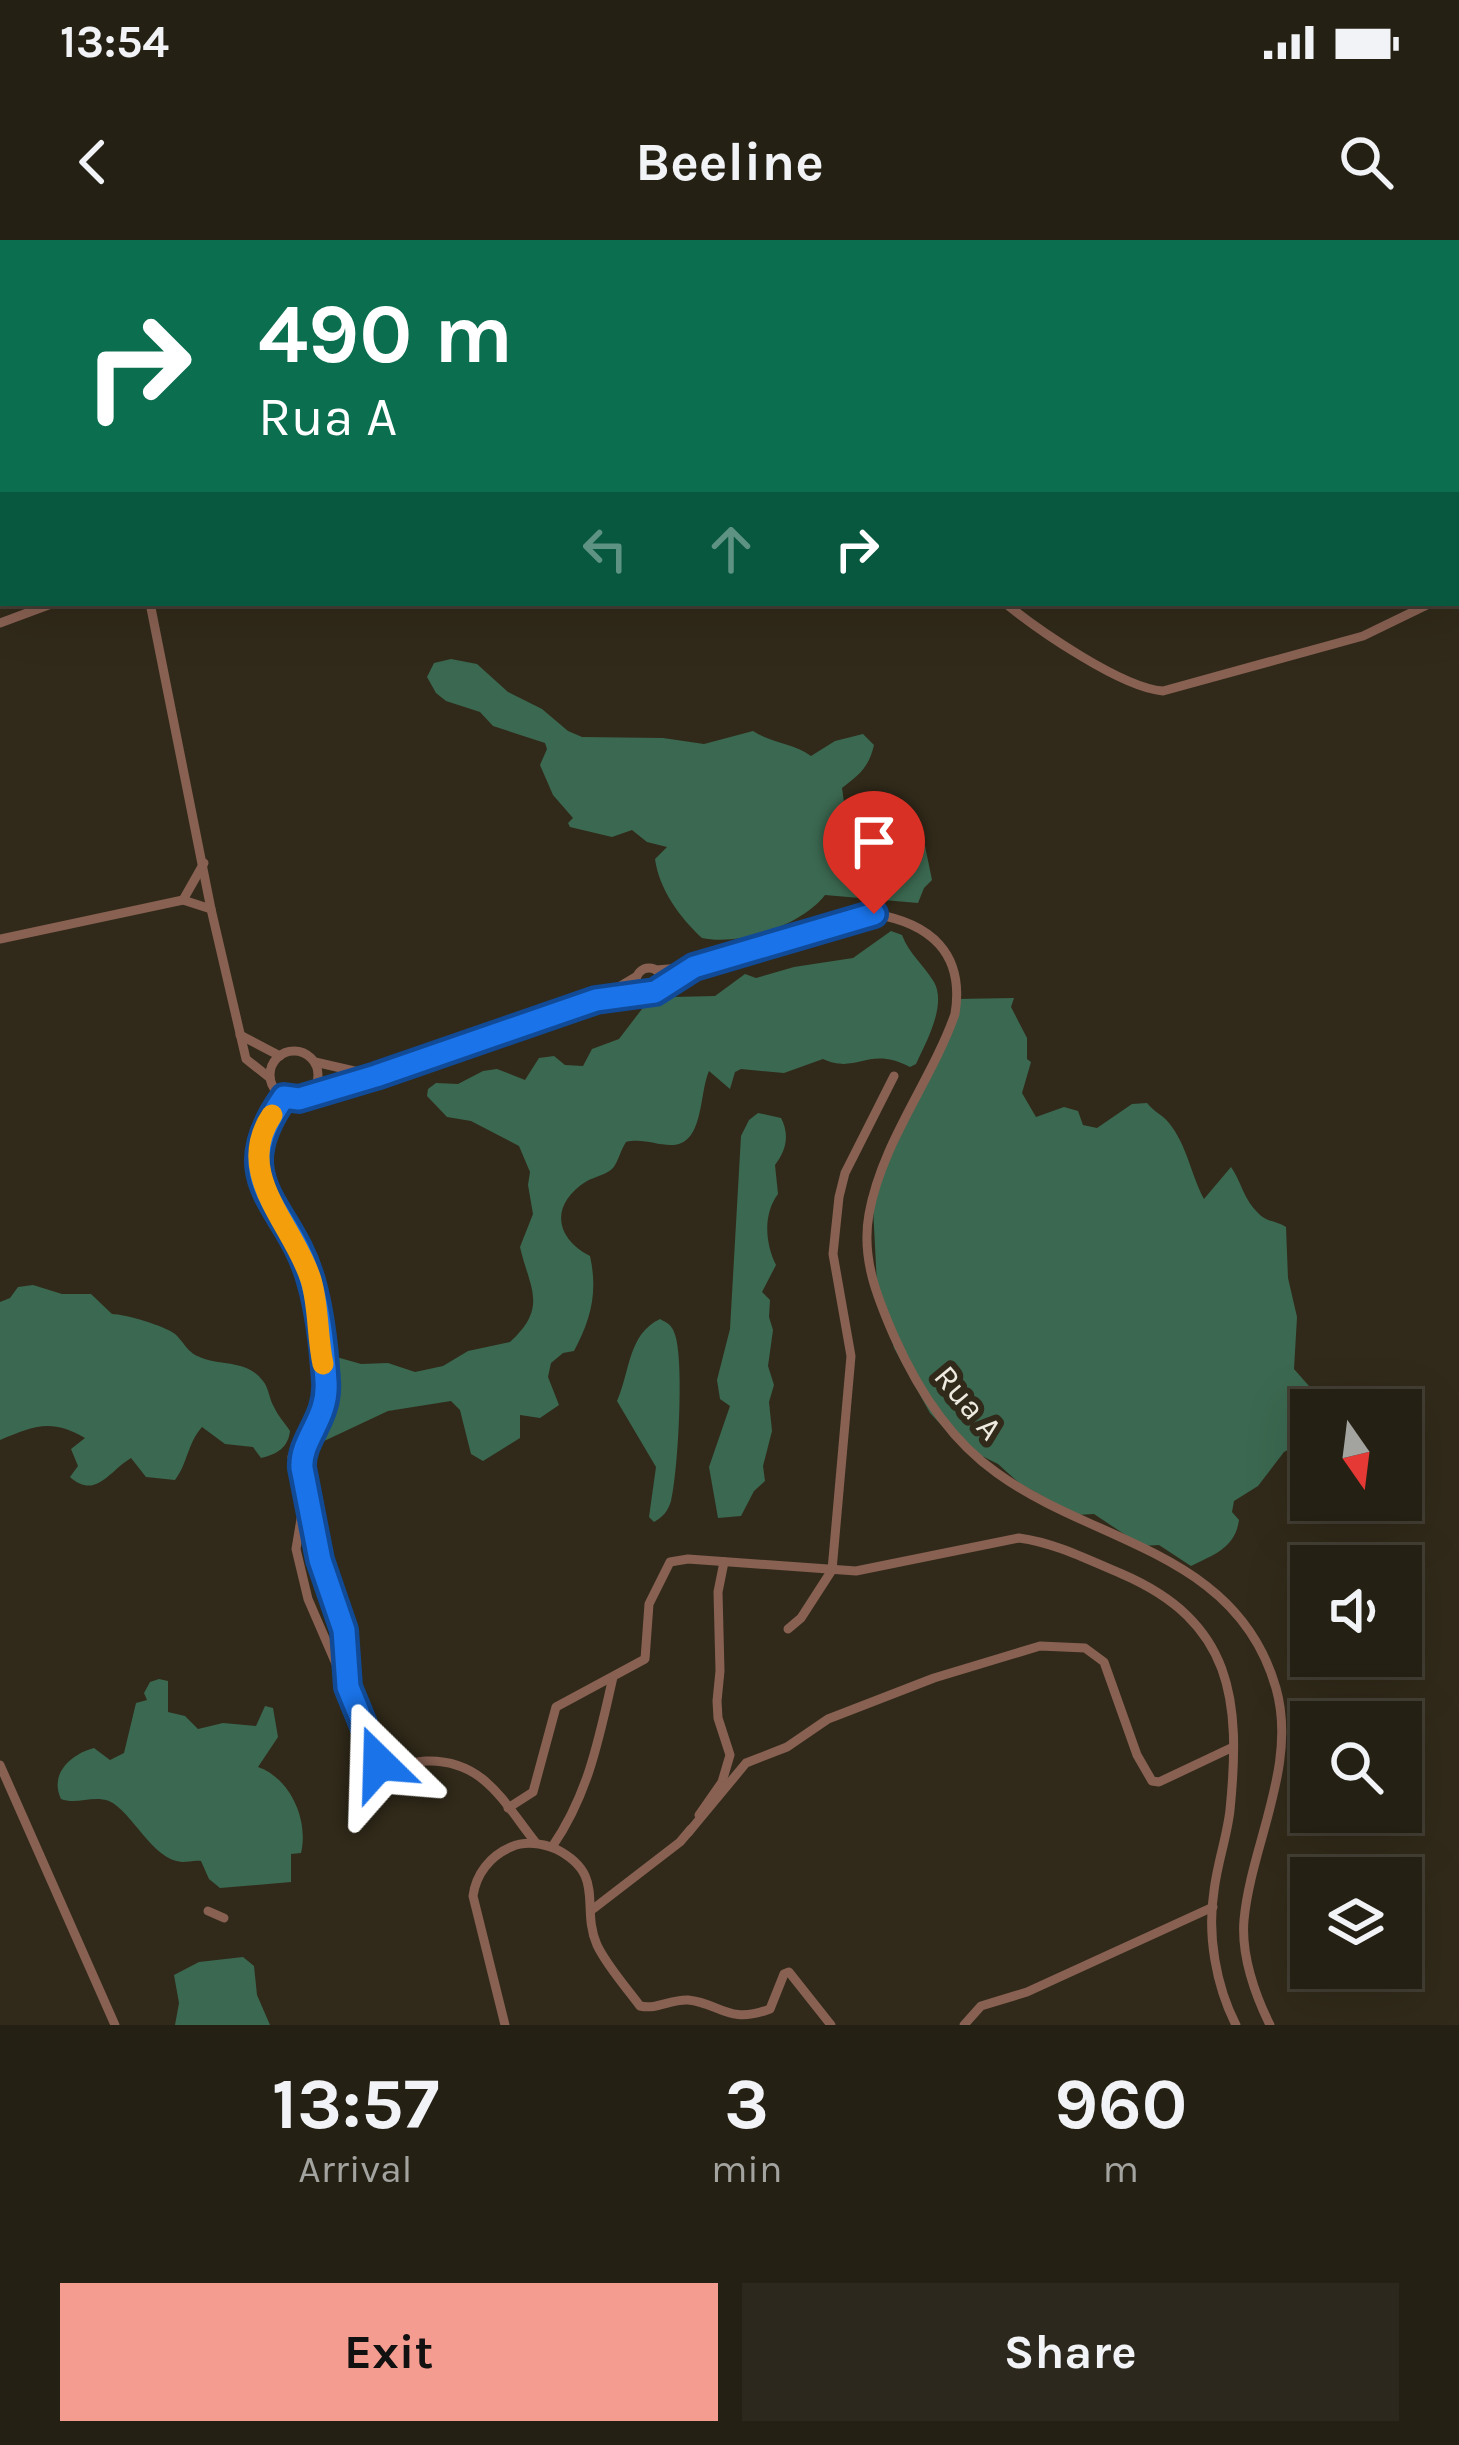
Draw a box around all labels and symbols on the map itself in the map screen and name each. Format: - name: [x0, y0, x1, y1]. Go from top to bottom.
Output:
- pin: [823, 791, 925, 914]
- street label: Rua A: [926, 1358, 1010, 1447]
- north arrow: [1290, 1389, 1422, 1521]
- position arrow: [316, 1700, 442, 1826]

